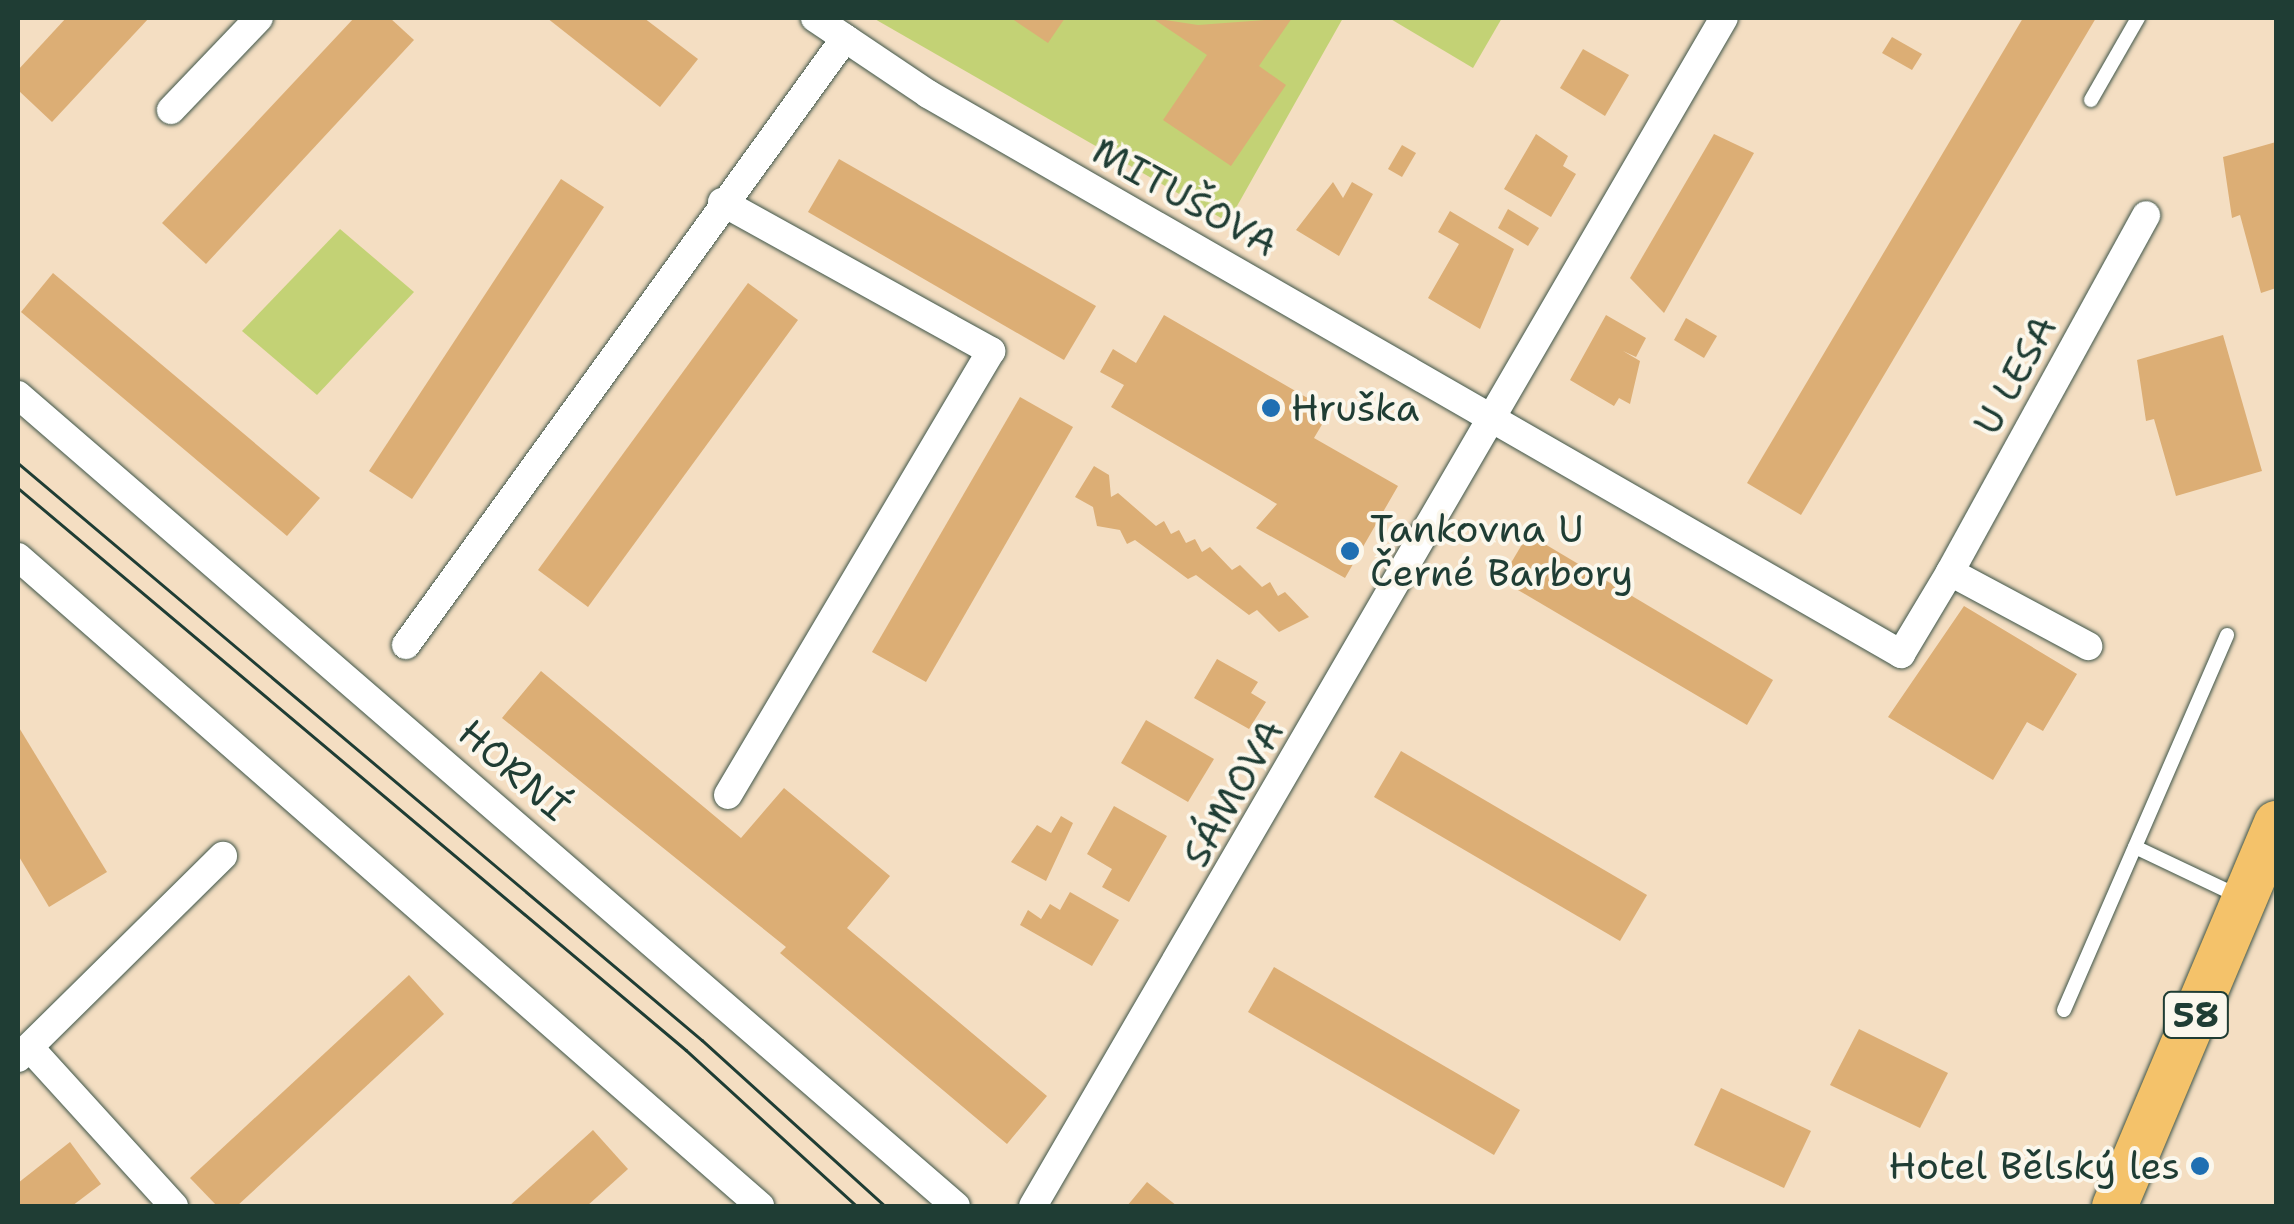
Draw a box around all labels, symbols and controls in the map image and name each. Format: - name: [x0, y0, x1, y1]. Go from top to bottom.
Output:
- street label: MITUŠOVA: [1085, 128, 1285, 266]
- street label: U LESA: [1964, 308, 2066, 442]
- place label: Hruška: [1291, 385, 1419, 431]
- marker: Hruška: [1260, 397, 1282, 419]
- place label: Tankovna U Černé Barbory: [1370, 506, 1633, 596]
- marker: Tankovna U Černé Barbory: [1339, 540, 1361, 562]
- street label: HORNÍ: [449, 710, 579, 830]
- street label: SÁMOVA: [1173, 711, 1293, 875]
- road number: 58: [2161, 985, 2231, 1045]
- place label: Hotel Bělský les: [1889, 1143, 2180, 1189]
- marker: Hotel Bělský les: [2189, 1155, 2211, 1177]

